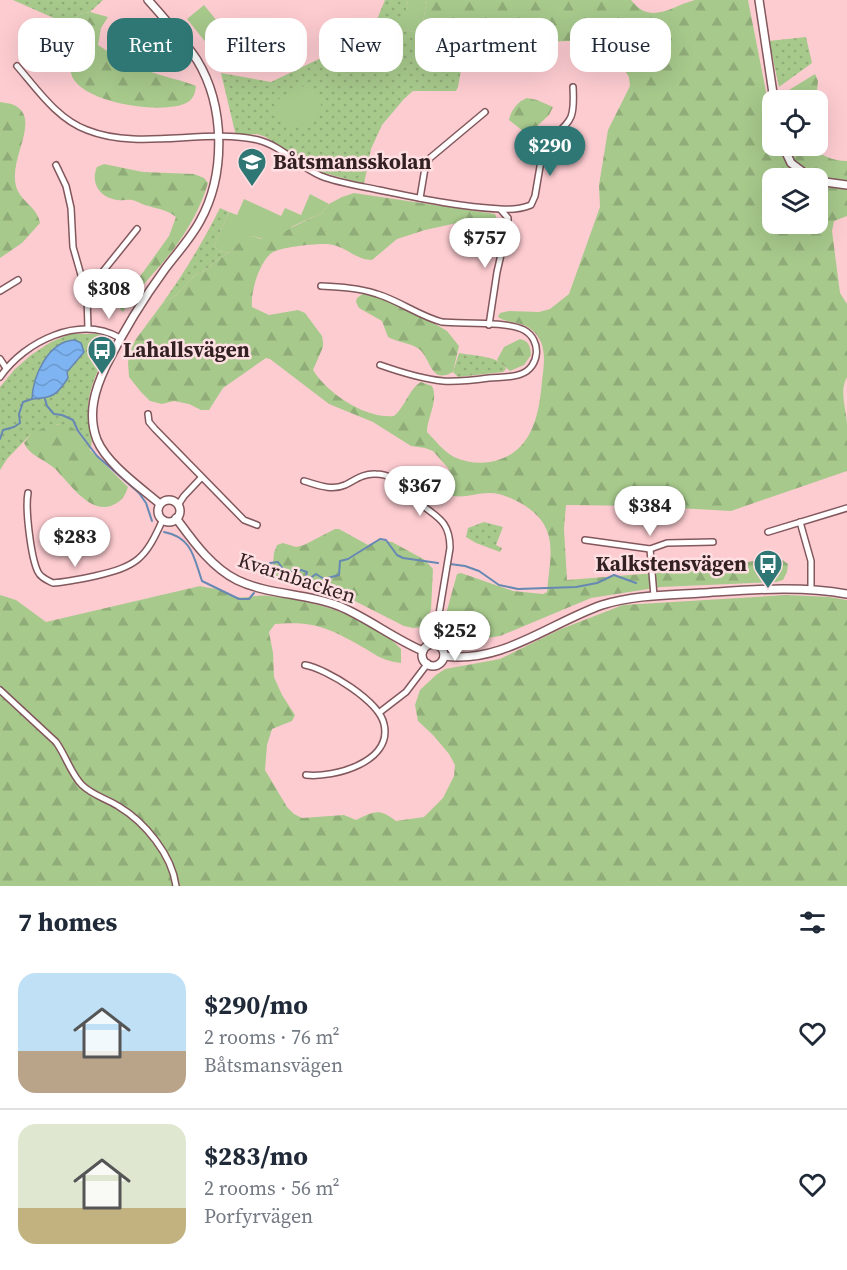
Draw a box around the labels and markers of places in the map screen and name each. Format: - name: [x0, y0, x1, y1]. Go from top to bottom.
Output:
- pin: $290: [514, 126, 586, 177]
- school or university icon: Båtsmansskolan: [236, 146, 268, 188]
- place label: Båtsmansskolan: [273, 147, 431, 176]
- pin: $757: [449, 218, 521, 269]
- pin: $308: [73, 269, 145, 320]
- bus stop icon: Lahallsvägen: [86, 334, 118, 376]
- place label: Lahallsvägen: [123, 335, 250, 364]
- pin: $367: [384, 466, 456, 517]
- pin: $384: [614, 486, 686, 537]
- pin: $283: [39, 517, 111, 568]
- bus stop icon: Kalkstensvägen: [752, 548, 784, 590]
- place label: Kalkstensvägen: [595, 549, 747, 578]
- pin: $252: [419, 611, 491, 662]

